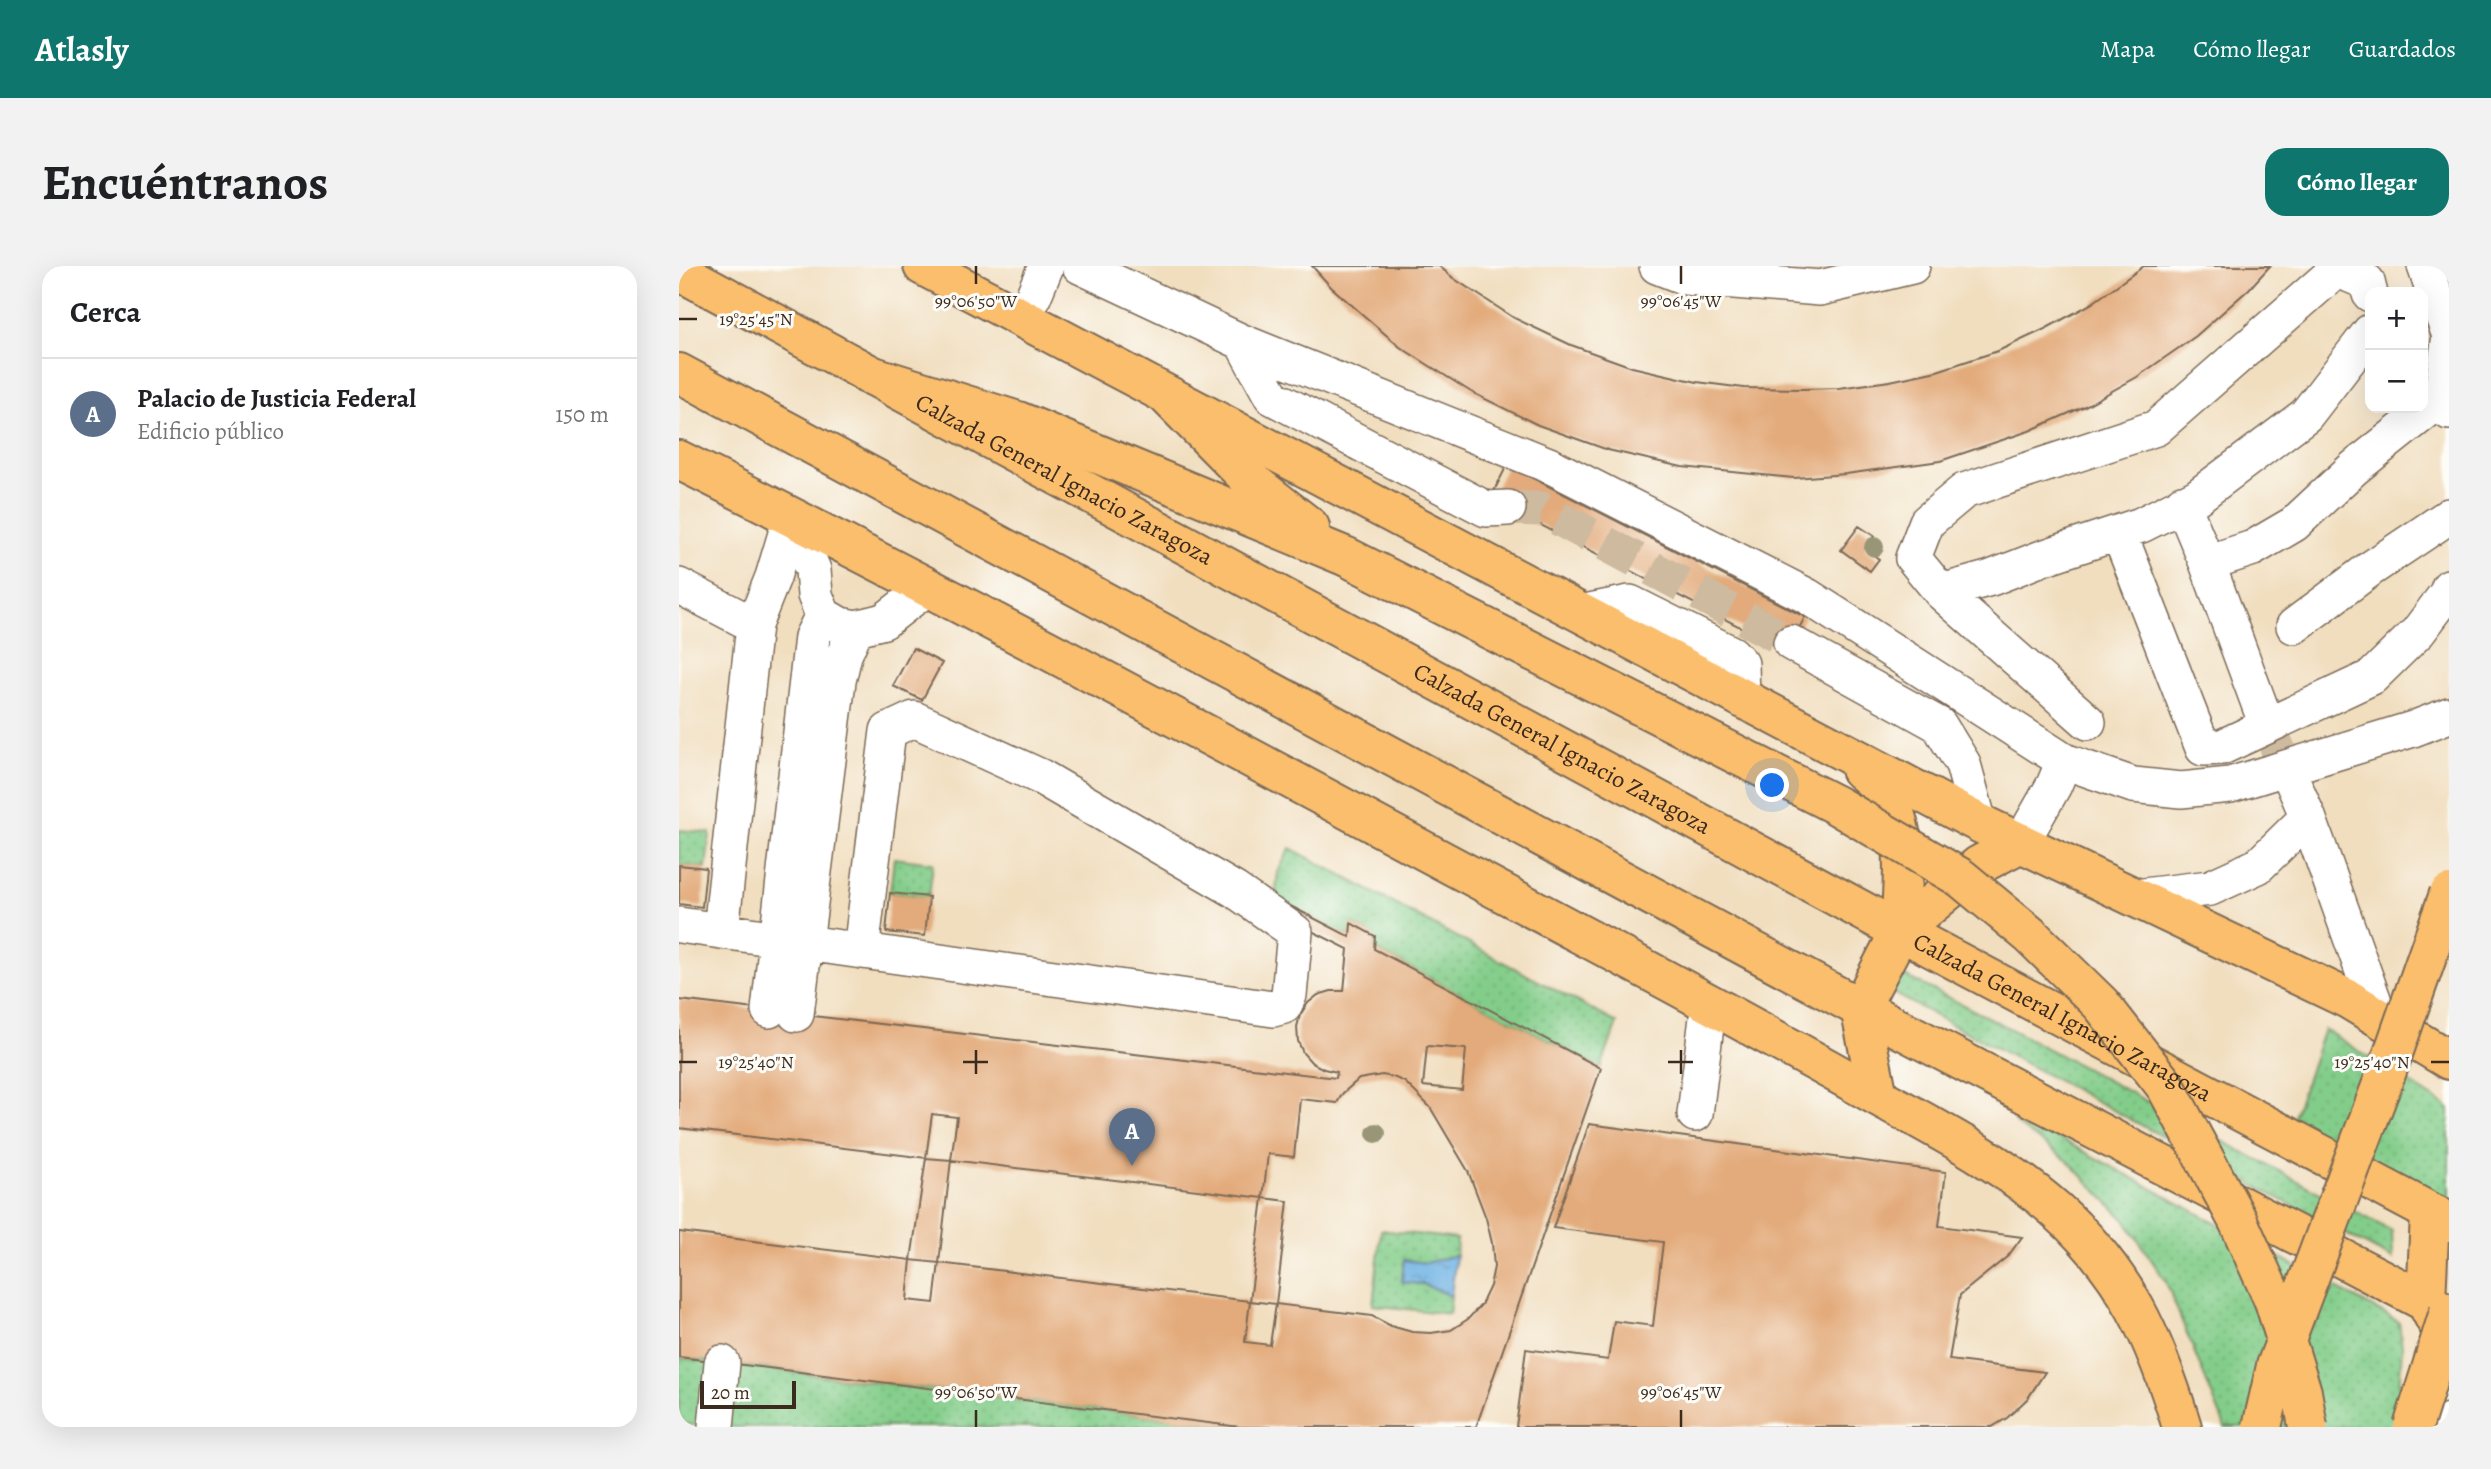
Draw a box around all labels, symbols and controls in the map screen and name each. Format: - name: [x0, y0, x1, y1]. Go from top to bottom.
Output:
- text: Atlasly: [35, 27, 129, 72]
- text: Mapa: [2100, 33, 2155, 65]
- text: Cómo llegar: [2193, 33, 2311, 65]
- text: Guardados: [2349, 33, 2456, 65]
- button: Cómo llegar: [2265, 148, 2449, 216]
- text: Encuéntranos: [42, 149, 328, 216]
- map controls: [2365, 287, 2428, 413]
- button: +: [2365, 287, 2428, 350]
- text: 99°06'50"W: [935, 289, 1017, 313]
- text: 99°06'45"W: [1641, 289, 1722, 313]
- text: Cerca: [70, 292, 141, 332]
- text: 19°25'45"N: [719, 307, 793, 331]
- button: −: [2365, 350, 2428, 413]
- text: Palacio de Justicia Federal: [137, 381, 416, 416]
- street label: Calzada General Ignacio Zaragoza: [910, 386, 1219, 573]
- text: A: [86, 399, 100, 430]
- text: 150 m: [555, 399, 609, 430]
- text: Edificio público: [137, 416, 284, 447]
- street label: Calzada General Ignacio Zaragoza: [1408, 655, 1717, 842]
- your location: [1755, 768, 1789, 802]
- street label: Calzada General Ignacio Zaragoza: [1908, 925, 2218, 1110]
- text: 19°25'40"N: [718, 1050, 794, 1074]
- text: 19°25'40"N: [2334, 1050, 2410, 1074]
- pin: A: [1109, 1108, 1155, 1166]
- scale bar: [700, 1378, 796, 1410]
- text: 20 m: [711, 1380, 750, 1406]
- text: 99°06'50"W: [935, 1380, 1017, 1404]
- text: 99°06'45"W: [1641, 1380, 1722, 1404]

